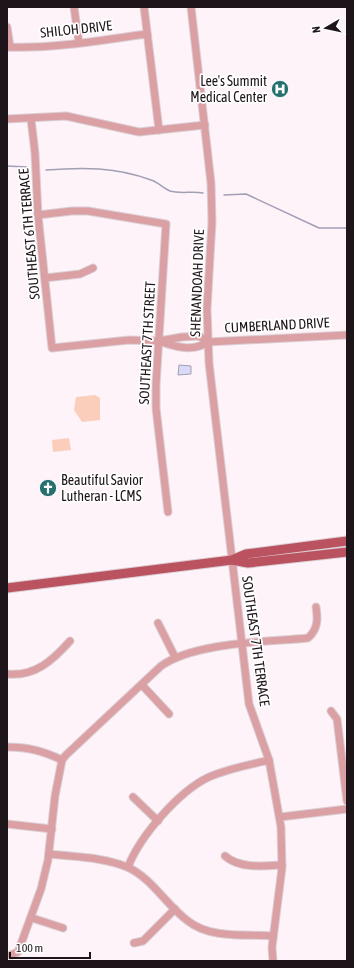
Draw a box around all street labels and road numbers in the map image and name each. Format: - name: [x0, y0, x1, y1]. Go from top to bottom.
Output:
- street label: SHILOH DRIVE: [39, 17, 113, 41]
- street label: SOUTHEAST 6TH TERRACE: [15, 168, 43, 300]
- street label: SHENANDOAH DRIVE: [187, 229, 207, 337]
- street label: SOUTHEAST 7TH STREET: [136, 281, 158, 405]
- street label: CUMBERLAND DRIVE: [224, 314, 330, 336]
- street label: SOUTHEAST 7TH TERRACE: [239, 575, 273, 707]

